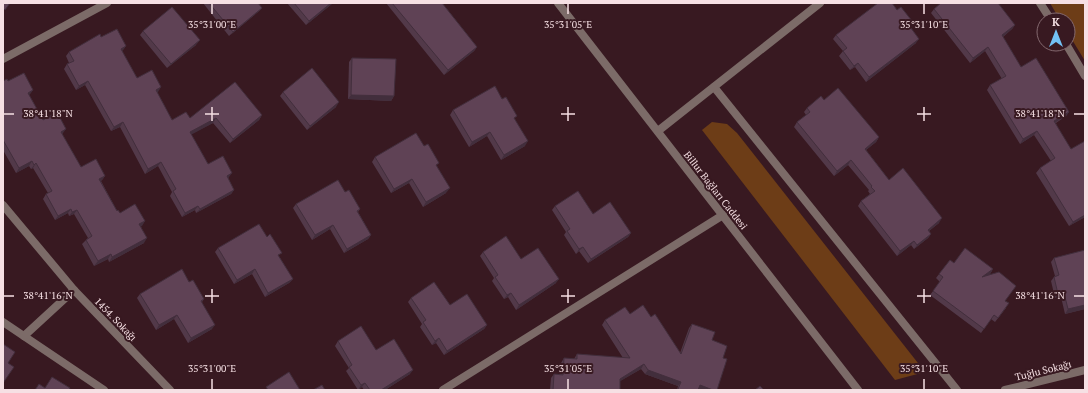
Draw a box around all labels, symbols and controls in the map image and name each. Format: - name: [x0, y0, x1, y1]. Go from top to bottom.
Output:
- north arrow: [1036, 12, 1076, 52]
- text: K: [1052, 15, 1060, 29]
- text: 35°31'00"E: [188, 18, 236, 31]
- text: 35°31'05"E: [544, 18, 592, 31]
- text: 35°31'10"E: [900, 18, 948, 31]
- text: 38°41'18"N: [23, 107, 73, 120]
- text: 38°41'18"N: [1015, 107, 1065, 120]
- street label: Billur Bağları Caddesi: [681, 148, 750, 232]
- text: 38°41'16"N: [23, 289, 73, 302]
- text: 38°41'16"N: [1015, 289, 1065, 302]
- street label: 1454. Sokağı: [92, 295, 140, 344]
- street label: Tuğlu Sokağı: [1014, 357, 1073, 384]
- text: 35°31'00"E: [188, 362, 236, 375]
- text: 35°31'05"E: [544, 362, 592, 375]
- text: 35°31'10"E: [900, 362, 948, 375]

